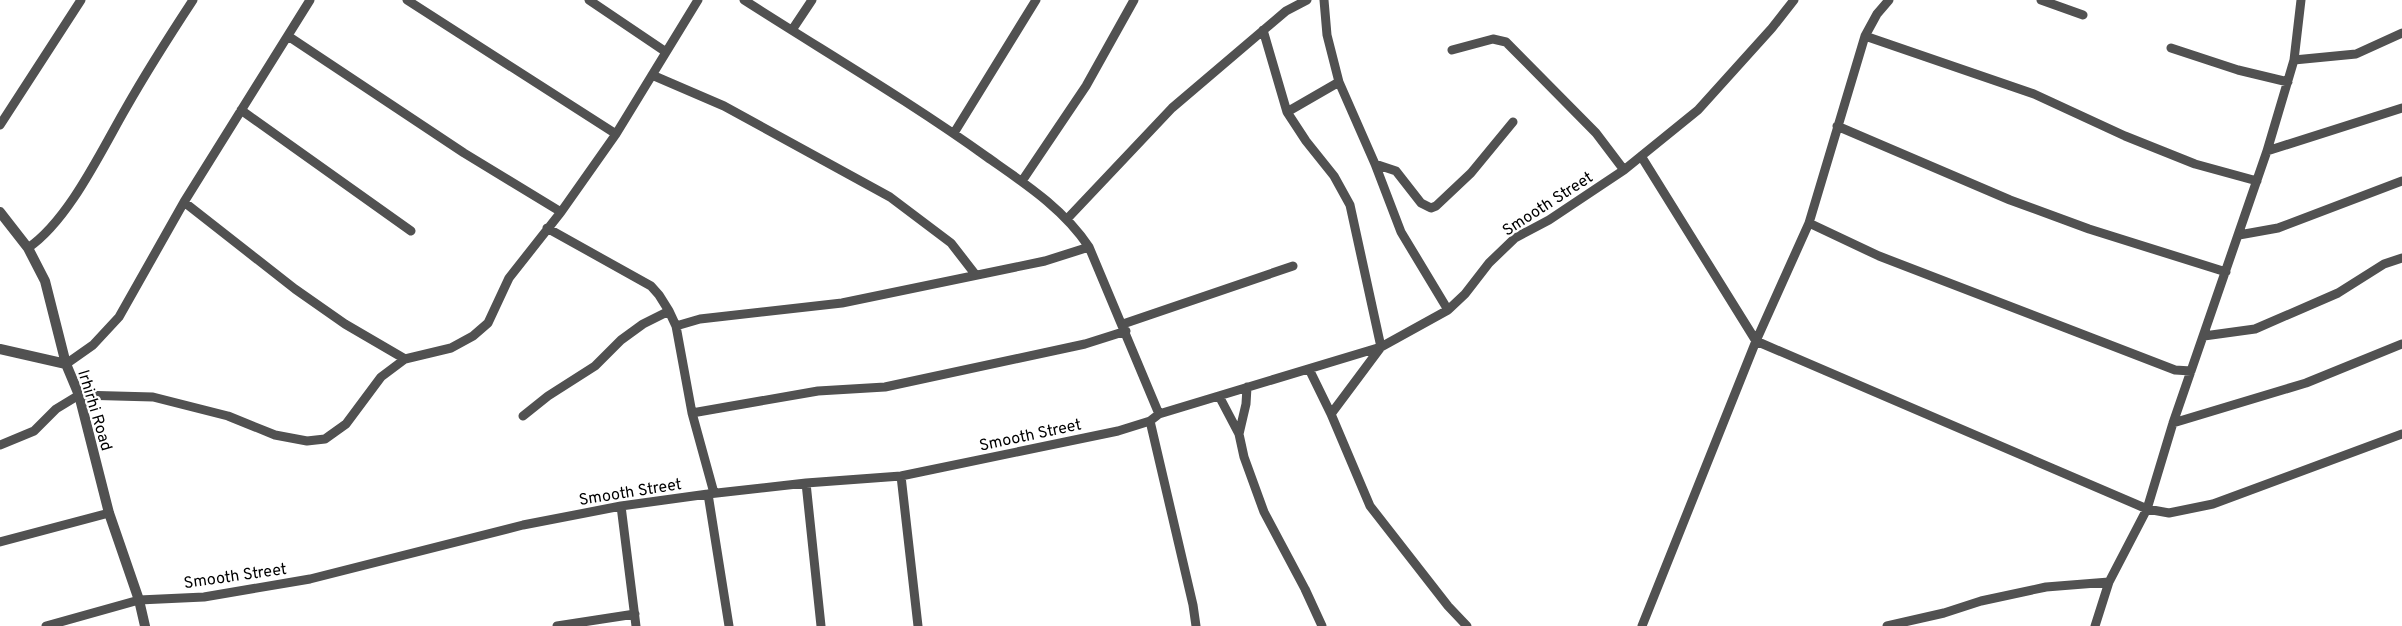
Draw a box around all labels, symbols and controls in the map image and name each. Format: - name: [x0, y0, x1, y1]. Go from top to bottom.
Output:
- street label: Smooth Street: [1499, 168, 1597, 241]
- street label: Irhirhi Road: [72, 368, 116, 454]
- street label: Smooth Street: [978, 415, 1083, 457]
- street label: Smooth Street: [577, 475, 683, 511]
- street label: Smooth Street: [182, 560, 288, 594]

